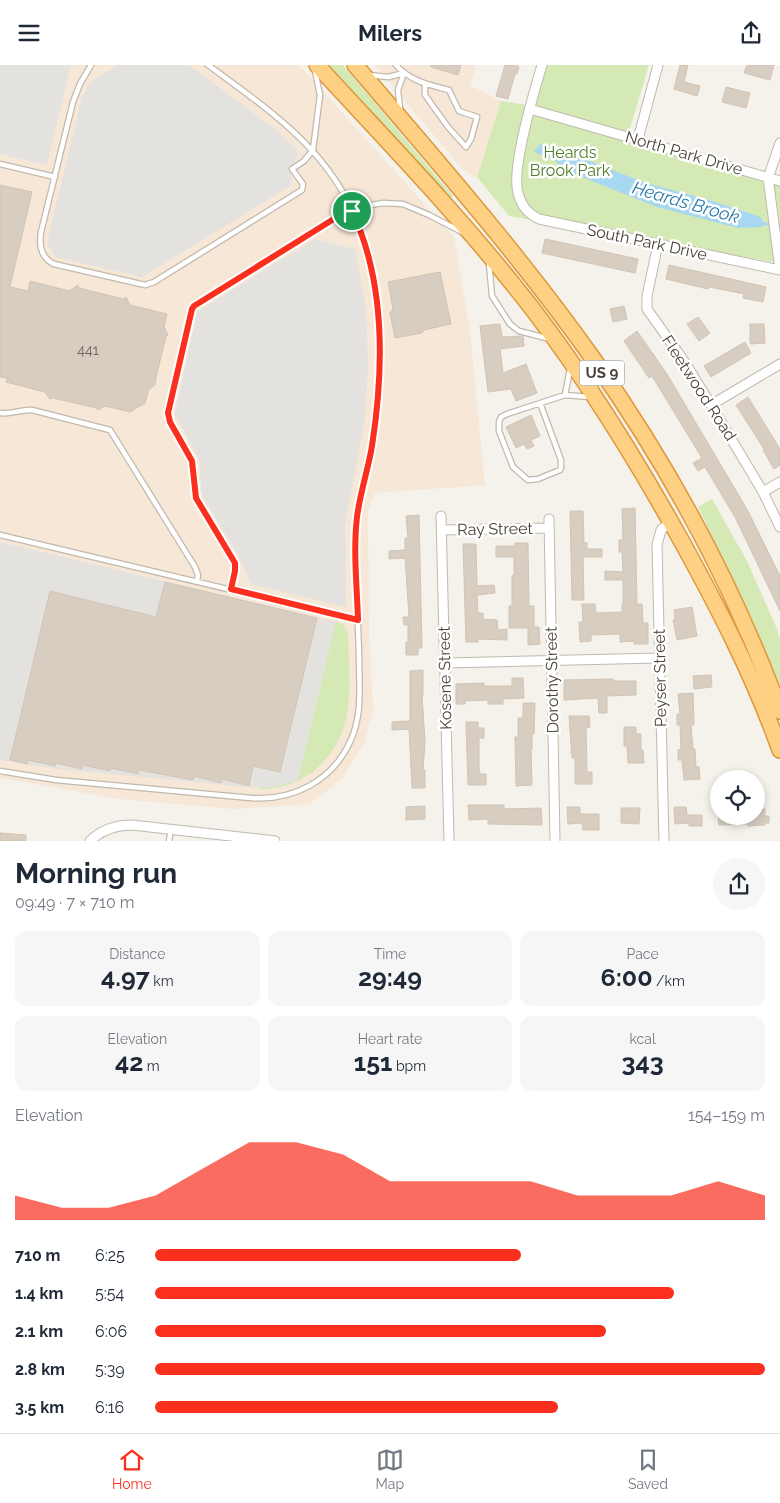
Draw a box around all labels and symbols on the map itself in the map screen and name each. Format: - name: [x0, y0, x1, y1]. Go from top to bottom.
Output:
- street label: North Park Drive: [623, 127, 745, 179]
- park label: Heards Brook Park: [530, 143, 611, 180]
- water label: Heards Brook: [630, 177, 742, 227]
- pin: [331, 190, 373, 232]
- street label: South Park Drive: [585, 220, 709, 264]
- street label: Fleetwood Road: [658, 332, 740, 444]
- house number: 441: [77, 342, 99, 358]
- road number: US 9: [580, 361, 624, 385]
- street label: Ray Street: [457, 519, 534, 539]
- street label: Kosene Street: [435, 625, 455, 730]
- street label: Dorothy Street: [542, 626, 562, 734]
- street label: Peyser Street: [650, 628, 670, 727]

